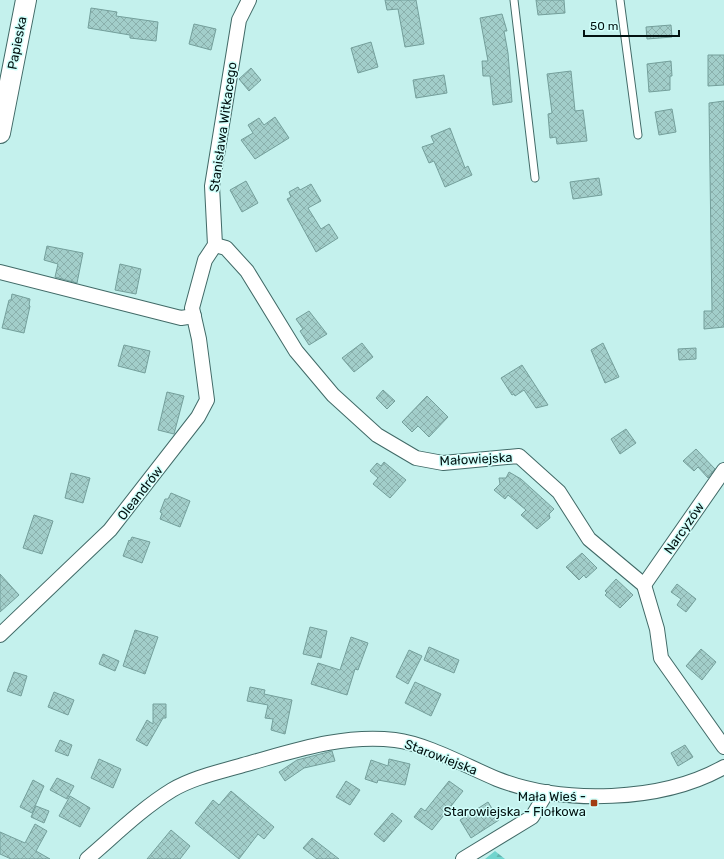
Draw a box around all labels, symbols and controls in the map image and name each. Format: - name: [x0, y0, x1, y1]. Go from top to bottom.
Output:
- scale bar: [584, 12, 679, 38]
- street label: Papieska: [4, 15, 30, 71]
- text: 50 m: [590, 19, 618, 33]
- street label: Stanisława Witkacego: [206, 61, 241, 193]
- street label: Małowiejska: [439, 450, 513, 468]
- street label: Oleandrów: [114, 463, 166, 523]
- street label: Narcyzów: [661, 499, 707, 557]
- street label: Starowiejska: [402, 736, 480, 778]
- place label: Mała Wieś - Starowiejska - Fiołkowa: [443, 789, 586, 819]
- marker: Mała Wieś - Starowiejska - Fiołkowa: [589, 798, 599, 808]

